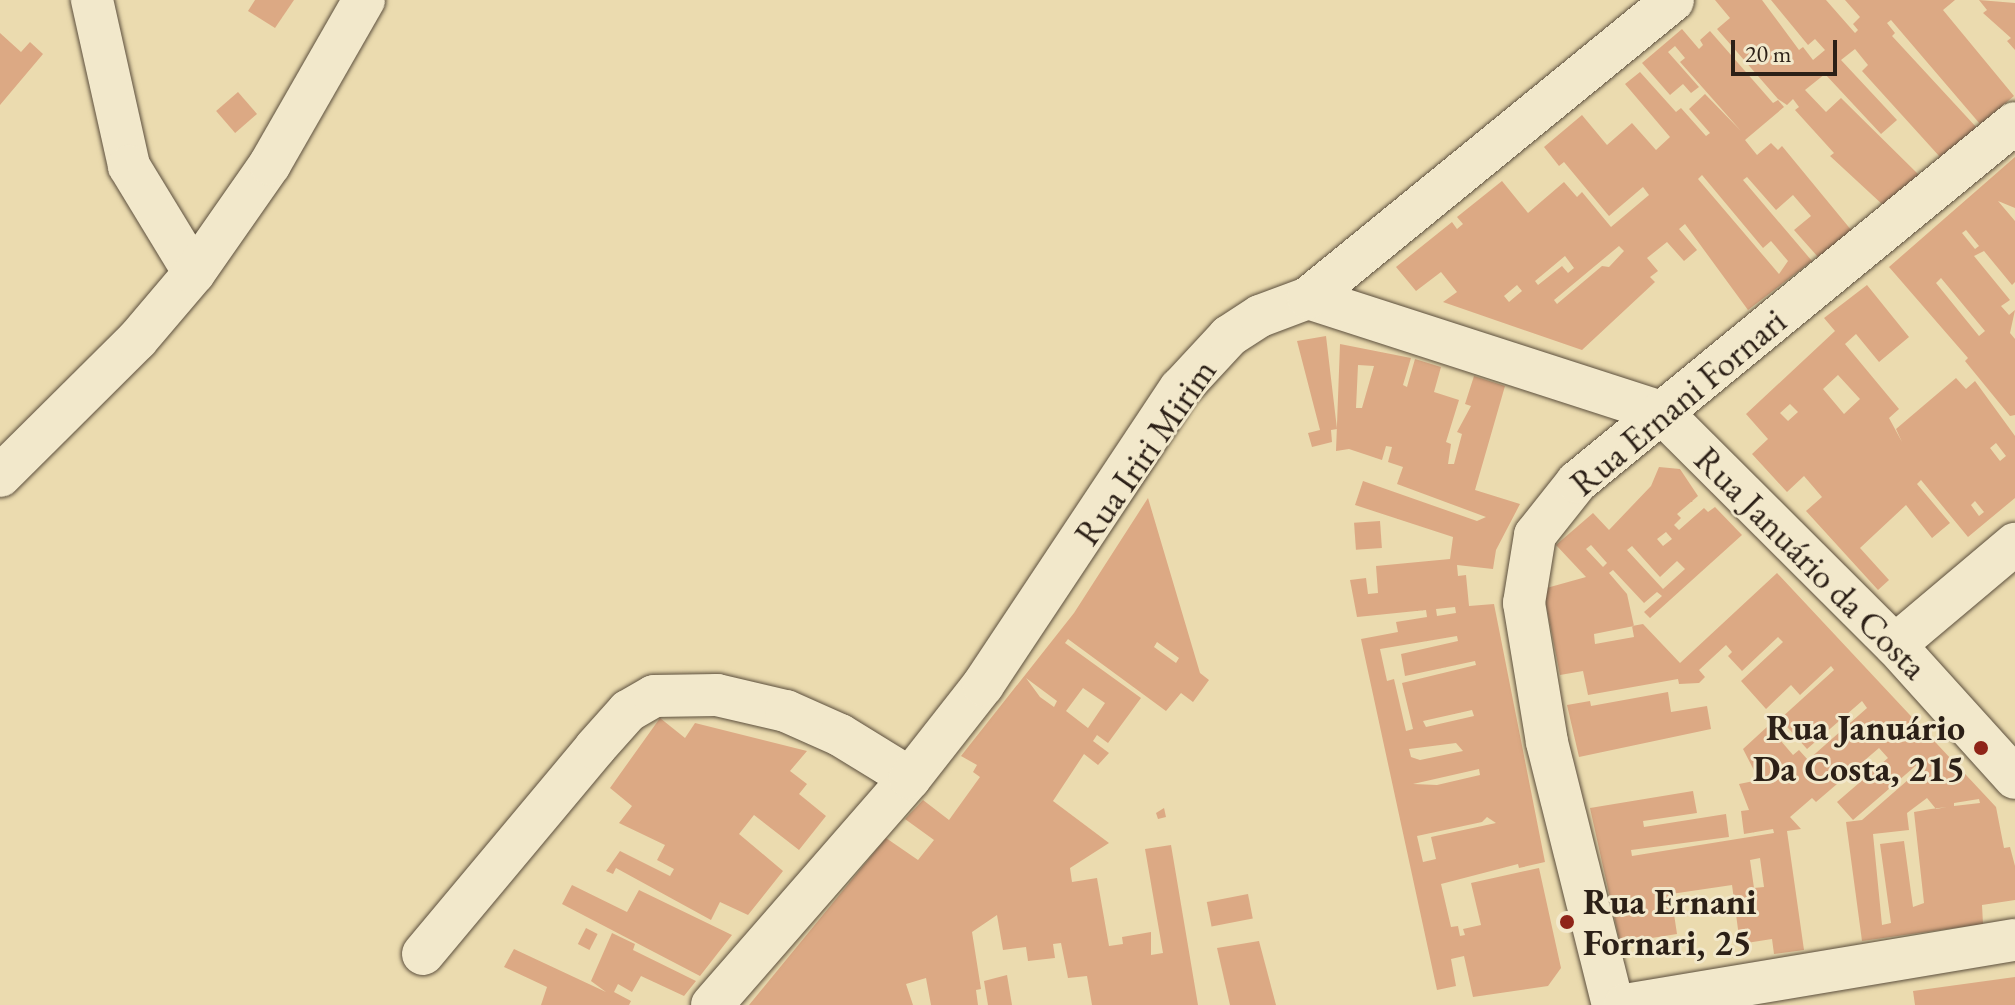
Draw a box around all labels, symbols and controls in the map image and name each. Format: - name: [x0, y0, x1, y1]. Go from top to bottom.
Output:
- scale bar: [1735, 24, 1841, 74]
- text: 20 m: [1745, 38, 1792, 69]
- street label: Rua Ernani Fornari: [1561, 299, 1795, 505]
- street label: Rua Iriri Mirim: [1065, 351, 1225, 553]
- street label: Rua Januário da Costa: [1686, 438, 1936, 688]
- place label: Rua Januário Da Costa, 215: [1753, 705, 1965, 790]
- marker: Rua Januário Da Costa, 215: [1972, 739, 1990, 757]
- place label: Rua Ernani Fornari, 25: [1583, 879, 1757, 964]
- marker: Rua Ernani Fornari, 25: [1558, 913, 1576, 931]

